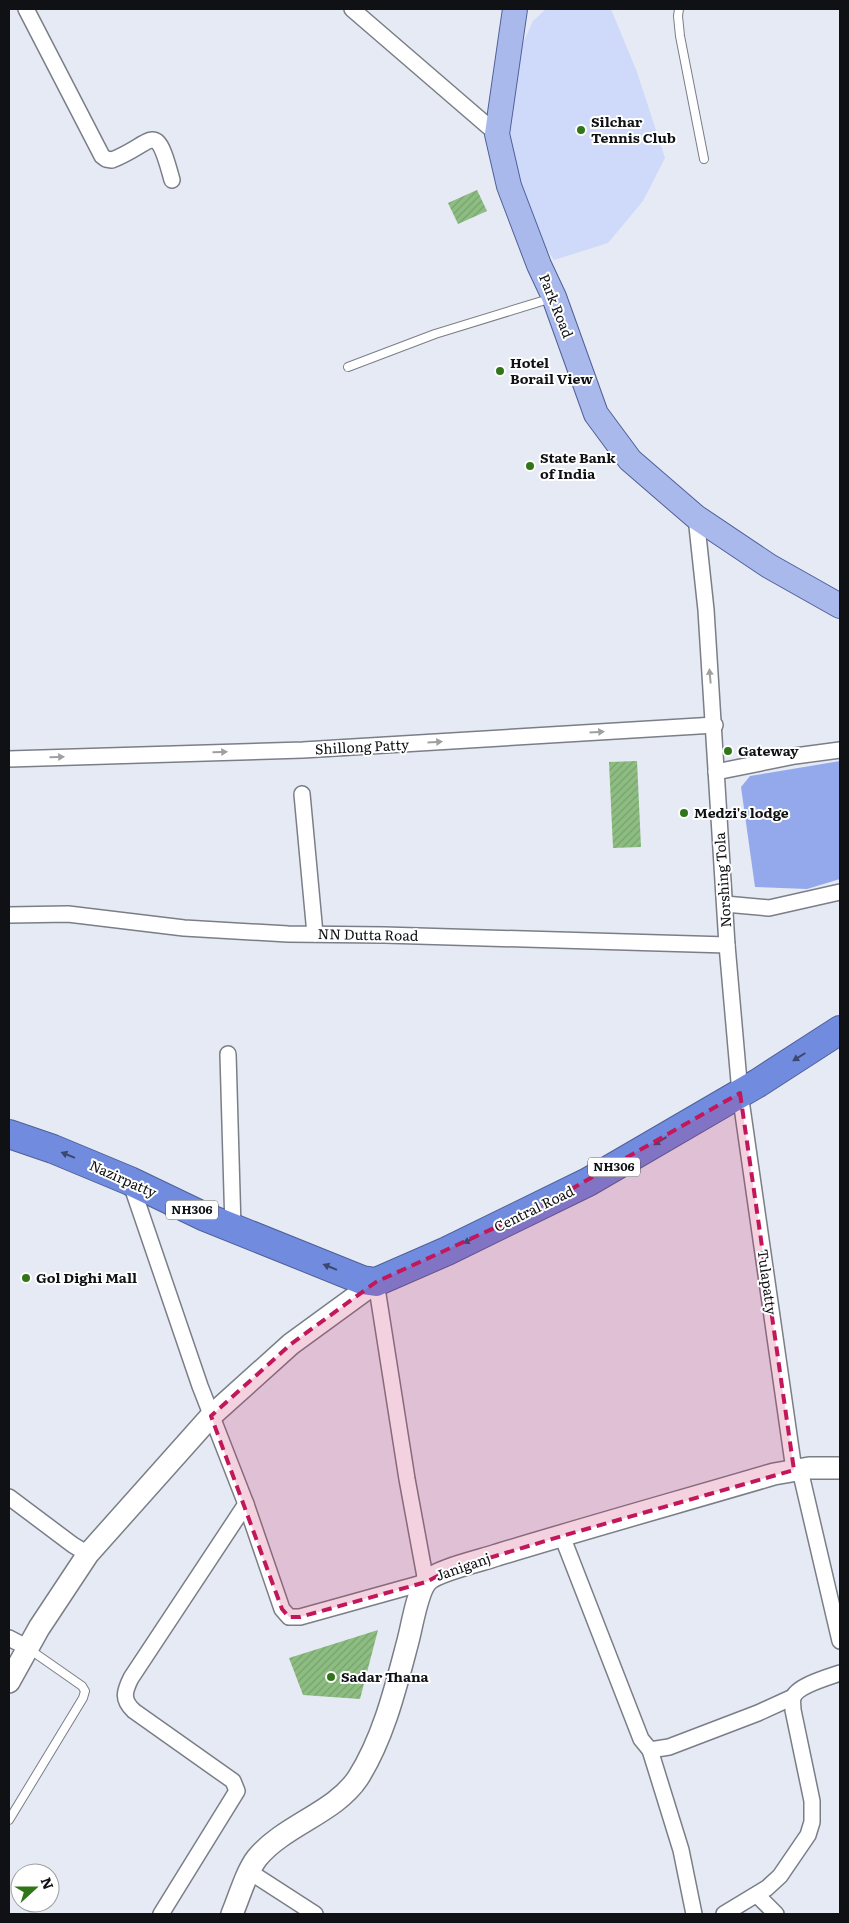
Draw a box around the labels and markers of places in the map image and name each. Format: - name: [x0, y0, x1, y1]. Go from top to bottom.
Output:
- place label: Silchar Tennis Club: [591, 111, 676, 147]
- marker: Silchar Tennis Club: [575, 124, 587, 136]
- place label: Hotel Borail View: [510, 352, 593, 388]
- marker: Hotel Borail View: [494, 365, 506, 377]
- place label: State Bank of India: [540, 447, 616, 483]
- marker: State Bank of India: [524, 460, 536, 472]
- place label: Gateway: [738, 740, 799, 760]
- marker: Gateway: [722, 745, 734, 757]
- place label: Medzi's lodge: [694, 802, 789, 822]
- marker: Medzi's lodge: [678, 807, 690, 819]
- place label: Gol Dighi Mall: [36, 1267, 137, 1287]
- marker: Gol Dighi Mall: [20, 1272, 32, 1284]
- place label: Sadar Thana: [341, 1666, 430, 1686]
- marker: Sadar Thana: [325, 1671, 337, 1683]

